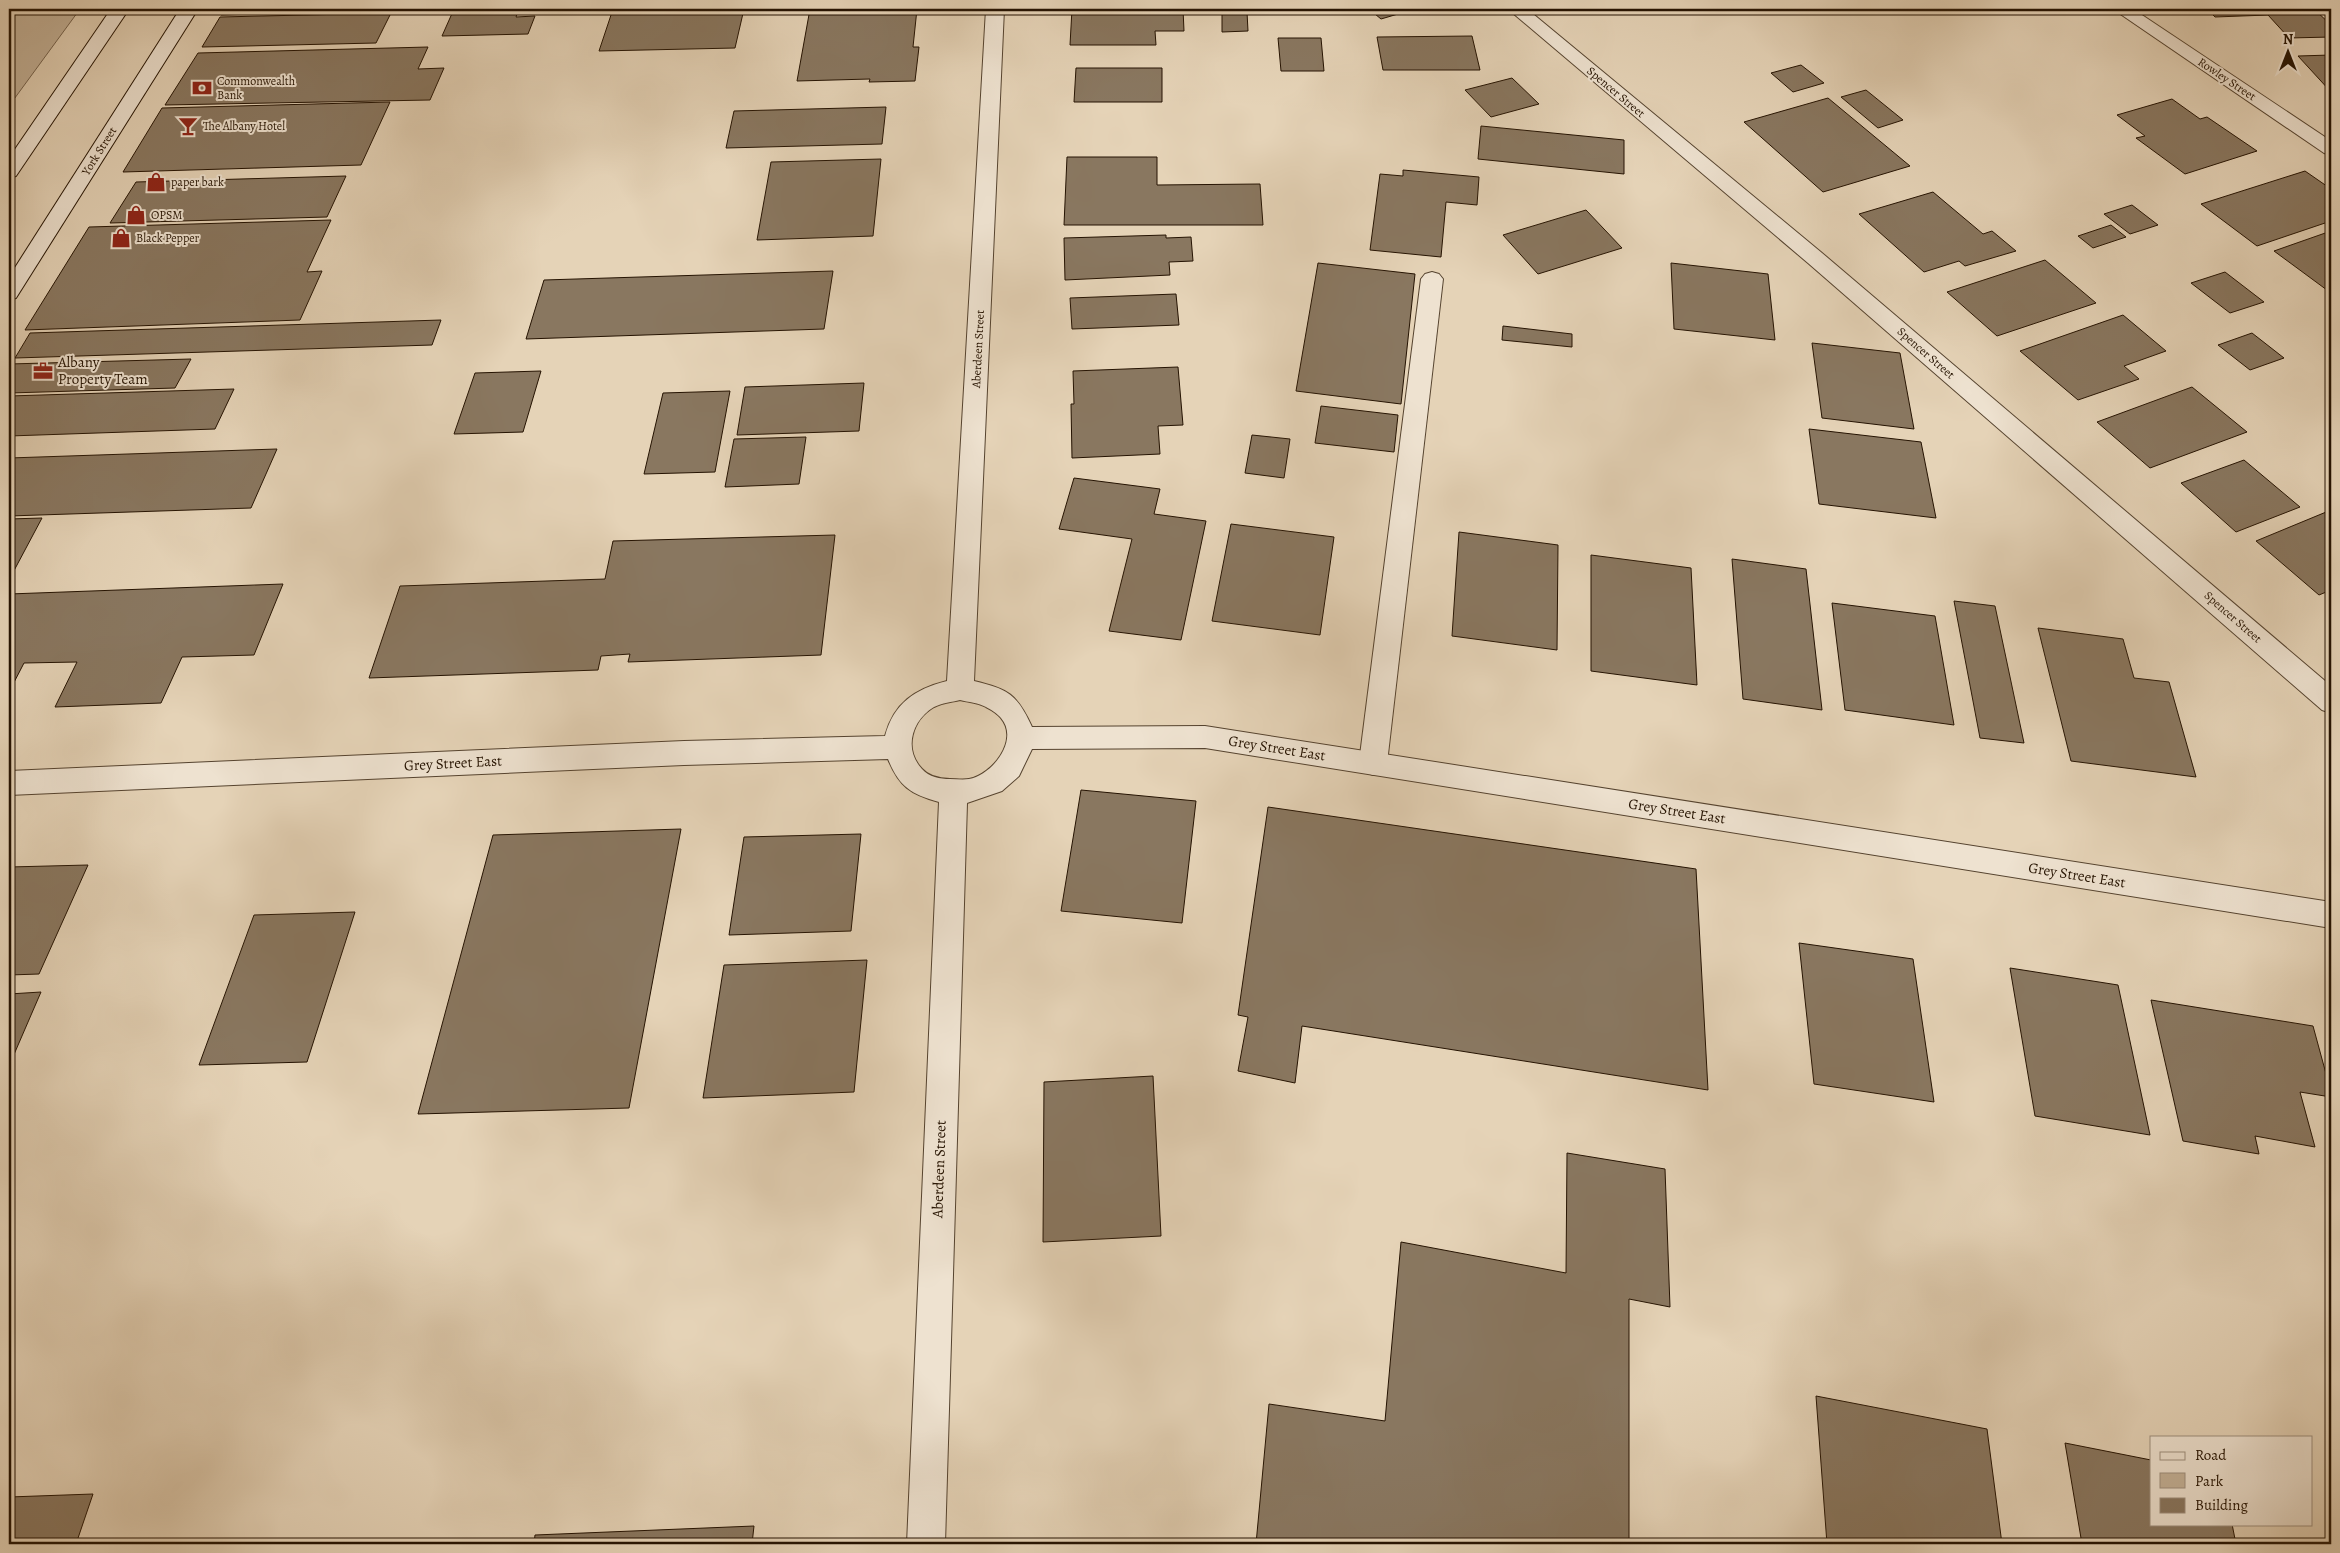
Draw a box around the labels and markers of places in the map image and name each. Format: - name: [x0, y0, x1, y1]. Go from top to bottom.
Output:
- place label: Commonwealth Bank: [217, 73, 296, 103]
- bank icon: Commonwealth Bank: [191, 77, 213, 99]
- bar icon: The Albany Hotel: [177, 115, 199, 137]
- place label: The Albany Hotel: [203, 118, 285, 134]
- shop icon: paper bark: [145, 171, 167, 193]
- place label: paper bark: [171, 174, 224, 190]
- shop icon: OPSM: [125, 204, 147, 226]
- place label: OPSM: [151, 207, 182, 223]
- shop icon: Black Pepper: [110, 227, 132, 249]
- place label: Black Pepper: [136, 230, 200, 246]
- place label: Albany Property Team: [57, 352, 148, 389]
- office icon: Albany Property Team: [32, 360, 54, 382]

